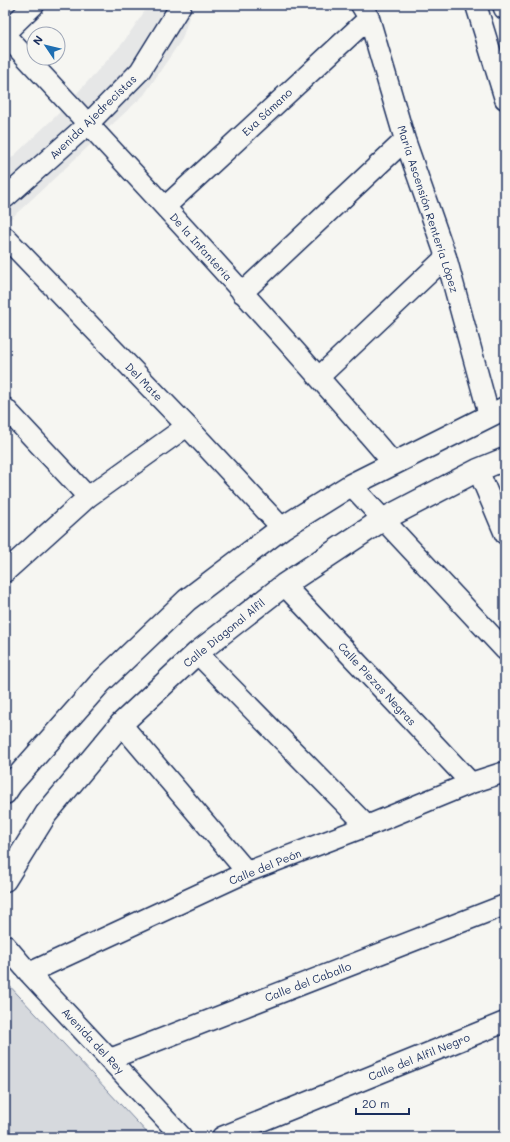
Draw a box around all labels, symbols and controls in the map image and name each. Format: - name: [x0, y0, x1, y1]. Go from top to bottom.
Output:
- north arrow: [26, 26, 66, 66]
- text: N: [29, 32, 46, 48]
- street label: Avenida Ajedrecistas: [46, 71, 139, 162]
- street label: Eva Sámano: [238, 84, 295, 139]
- street label: María Ascensión Rentería López: [394, 123, 463, 294]
- street label: De la Infantería: [167, 209, 236, 284]
- street label: Del Mate: [122, 359, 167, 404]
- street label: Calle Diagonal Alfil: [180, 595, 268, 670]
- street label: Calle Piezas Negras: [335, 639, 420, 728]
- street label: Calle del Peón: [226, 845, 303, 888]
- street label: Calle del Caballo: [263, 958, 354, 1005]
- street label: Avenida del Rey: [59, 1004, 128, 1077]
- street label: Calle del Alfil Negro: [366, 1029, 472, 1084]
- scale bar: [356, 1090, 409, 1116]
- text: 20 m: [362, 1095, 390, 1111]

